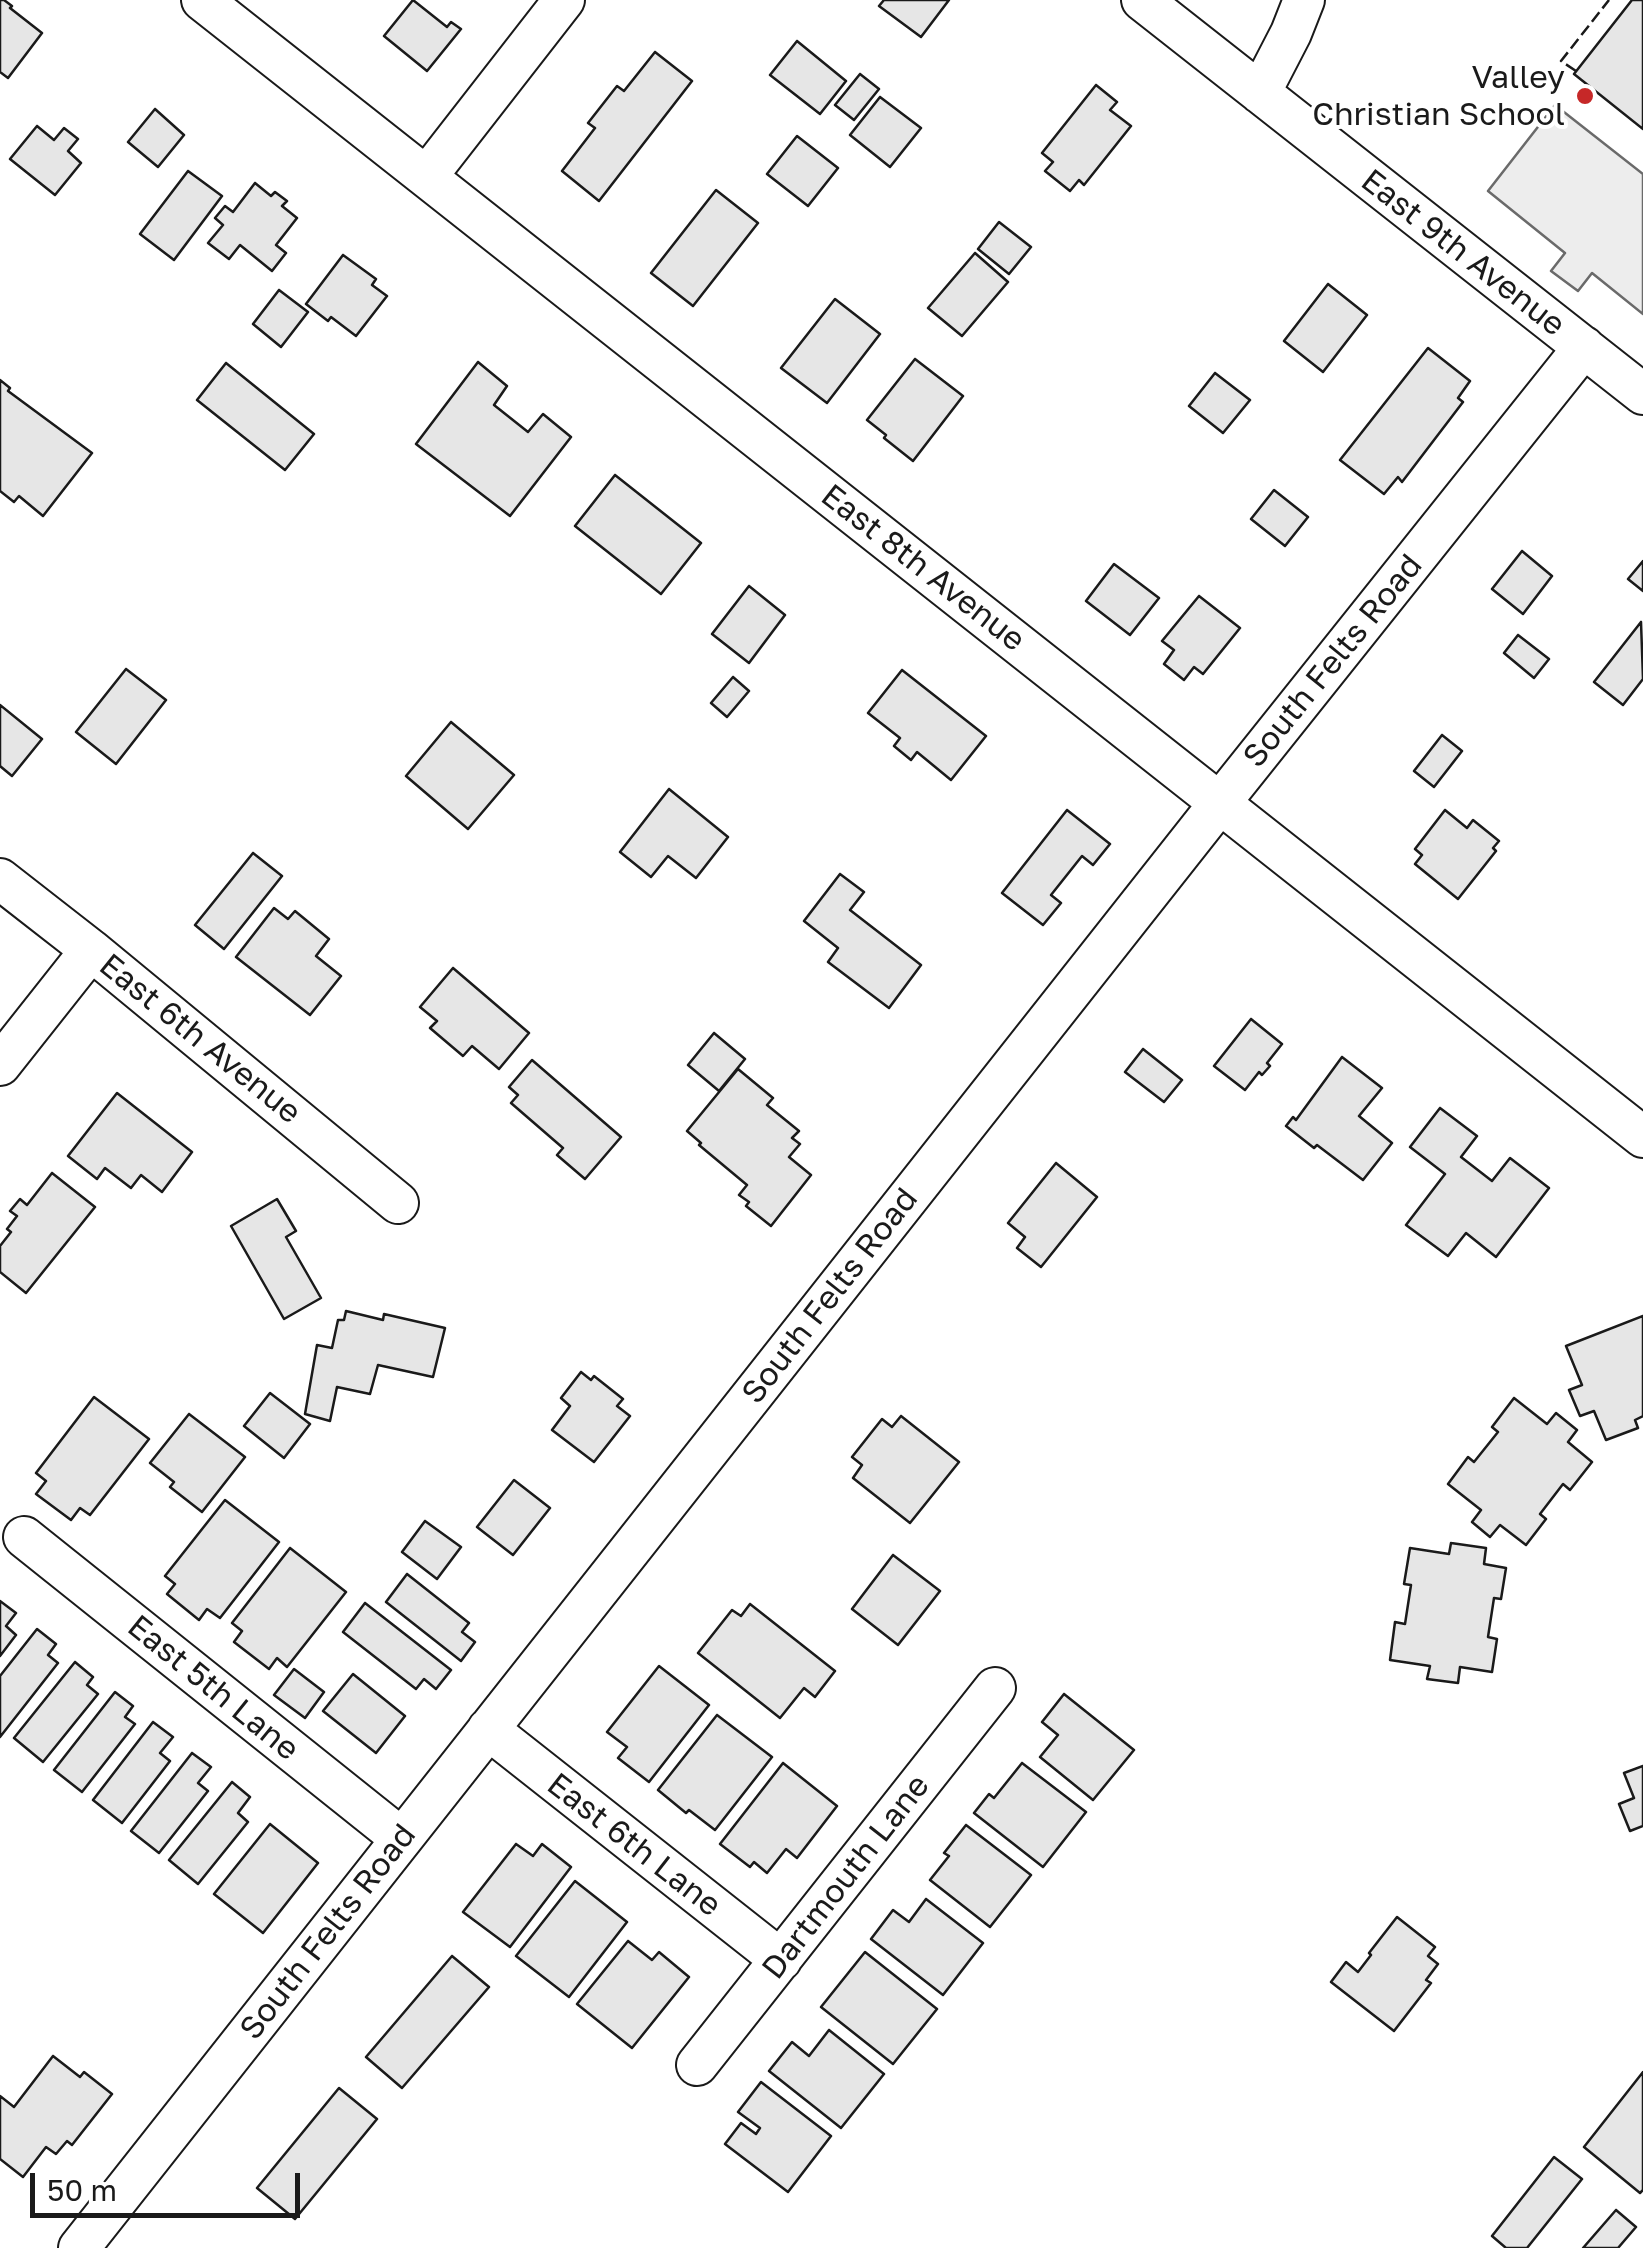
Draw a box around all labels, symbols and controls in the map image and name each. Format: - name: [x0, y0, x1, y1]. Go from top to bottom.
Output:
- place label: Valley Christian School: [1312, 59, 1565, 134]
- marker: Valley Christian School: [1574, 85, 1596, 107]
- street label: East 9th Avenue: [1354, 162, 1572, 344]
- street label: East 8th Avenue: [813, 477, 1033, 659]
- street label: South Felts Road: [1235, 547, 1431, 775]
- street label: East 6th Avenue: [92, 946, 308, 1132]
- street label: South Felts Road: [734, 1181, 926, 1411]
- street label: East 5th Lane: [120, 1607, 306, 1769]
- street label: East 6th Lane: [540, 1765, 728, 1925]
- street label: Dartmouth Lane: [754, 1767, 938, 1987]
- street label: South Felts Road: [232, 1817, 424, 2047]
- scale bar: [35, 2153, 305, 2215]
- text: 50 m: [47, 2172, 117, 2208]

